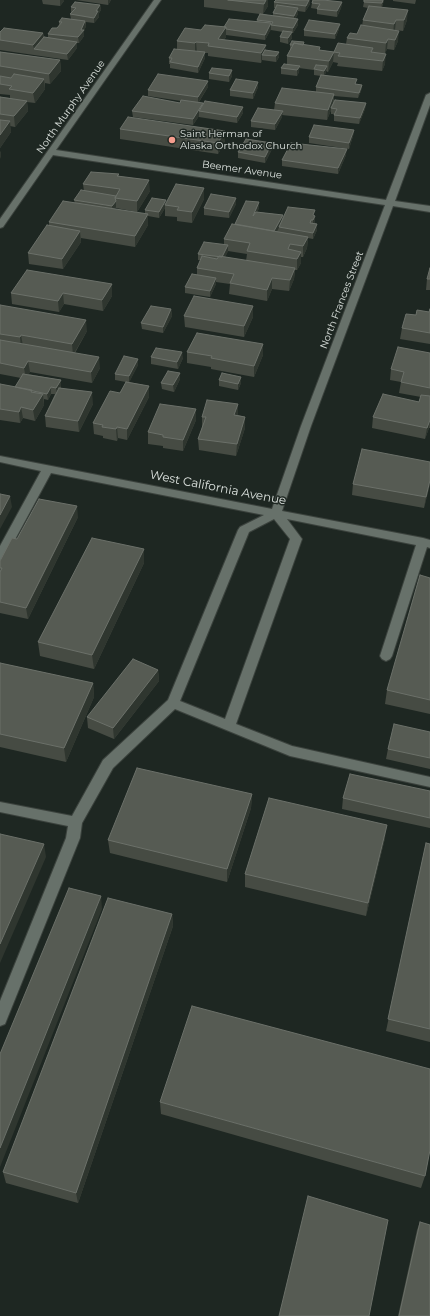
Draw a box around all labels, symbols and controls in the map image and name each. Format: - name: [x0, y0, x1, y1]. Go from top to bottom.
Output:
- street label: North Murphy Avenue: [34, 58, 108, 156]
- place label: Saint Herman of Alaska Orthodox Church: [180, 128, 302, 152]
- marker: Saint Herman of Alaska Orthodox Church: [167, 135, 177, 145]
- street label: Beemer Avenue: [201, 158, 283, 182]
- street label: North Frances Street: [318, 249, 366, 351]
- street label: West California Avenue: [149, 468, 287, 508]

